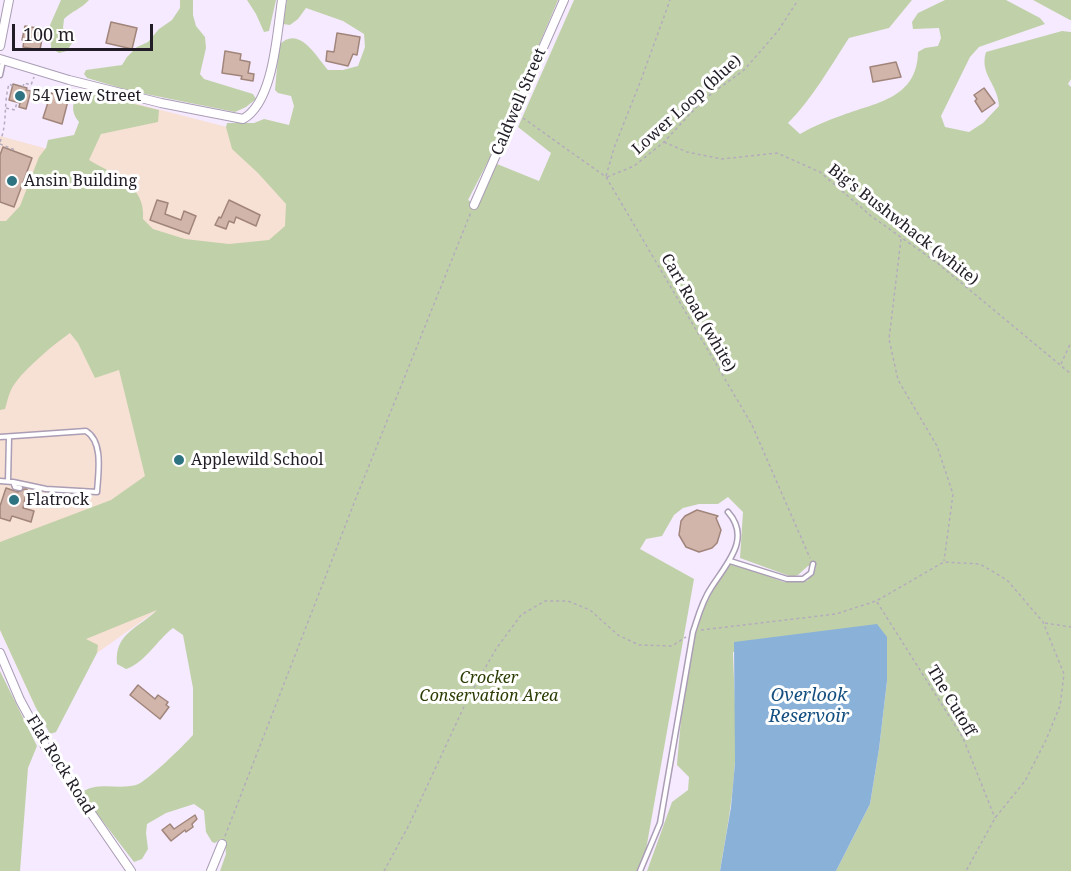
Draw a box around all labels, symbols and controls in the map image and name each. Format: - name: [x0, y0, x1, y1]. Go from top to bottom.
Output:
- scale bar: [15, 12, 156, 50]
- text: 100 m: [23, 22, 75, 46]
- street label: Caldwell Street: [488, 45, 550, 159]
- street label: Lower Loop (blue): [628, 51, 746, 159]
- place label: 54 View Street: [32, 86, 141, 106]
- marker: 54 View Street: [13, 89, 27, 103]
- street label: Big's Bushwhack (white): [824, 160, 982, 290]
- place label: Ansin Building: [24, 171, 137, 191]
- marker: Ansin Building: [5, 174, 19, 188]
- street label: Cart Road (white): [656, 251, 740, 375]
- place label: Applewild School: [191, 450, 323, 470]
- marker: Applewild School: [172, 453, 186, 467]
- place label: Flatrock: [26, 490, 89, 510]
- marker: Flatrock: [7, 493, 21, 507]
- street label: The Cutoff: [922, 662, 980, 740]
- park label: Crocker Conservation Area: [420, 668, 558, 706]
- water label: Overlook Reservoir: [769, 685, 849, 728]
- street label: Flat Rock Road: [22, 712, 98, 818]

